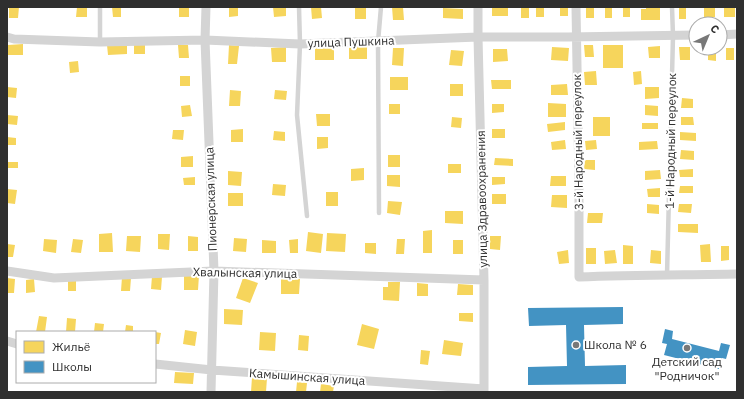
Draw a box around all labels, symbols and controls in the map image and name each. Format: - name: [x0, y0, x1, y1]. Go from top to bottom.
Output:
- north arrow: [688, 16, 728, 56]
- text: С: [708, 21, 722, 36]
- street label: улица Пушкина: [307, 32, 395, 51]
- street label: 1-й Народный переулок: [662, 72, 679, 209]
- street label: 3-й Народный переулок: [569, 73, 586, 210]
- street label: улица Здравоохранения: [473, 130, 490, 268]
- street label: Пионерская улица: [201, 146, 220, 251]
- street label: Хвалынская улица: [193, 264, 298, 281]
- legend: [16, 331, 156, 383]
- place label: Школа № 6: [584, 337, 647, 352]
- text: Жильё: [52, 339, 91, 354]
- marker: Школа № 6: [571, 340, 581, 350]
- marker: Детский сад "Родничок": [682, 343, 692, 353]
- place label: Детский сад "Родничок": [652, 354, 722, 383]
- text: Школы: [52, 359, 92, 374]
- street label: Камышинская улица: [248, 365, 366, 388]

